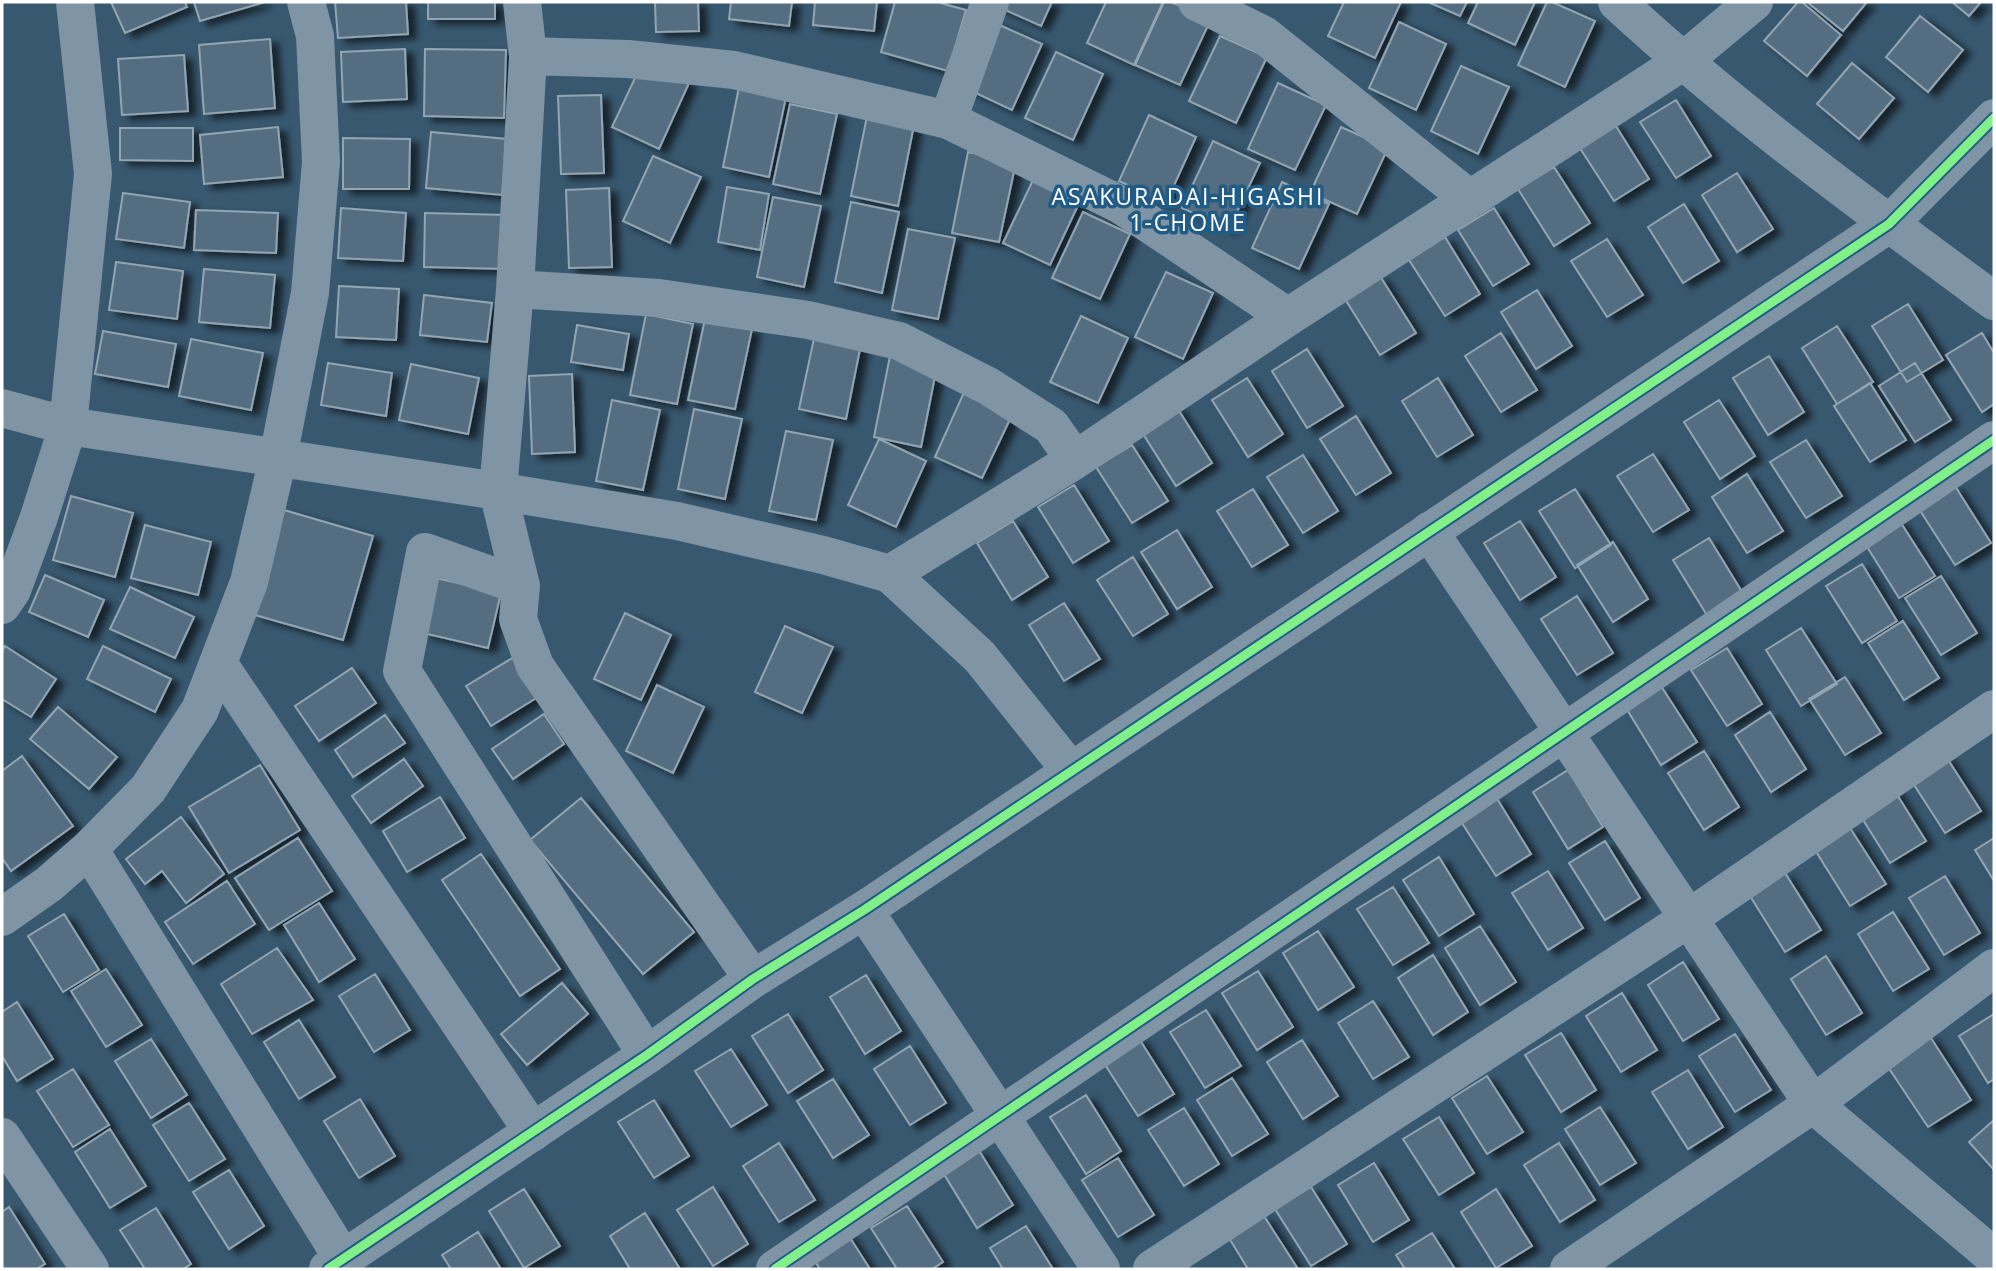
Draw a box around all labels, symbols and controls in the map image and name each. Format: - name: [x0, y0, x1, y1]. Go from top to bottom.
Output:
- district label: ASAKURADAI-HIGASHI 1-CHOME: [1052, 180, 1325, 238]

